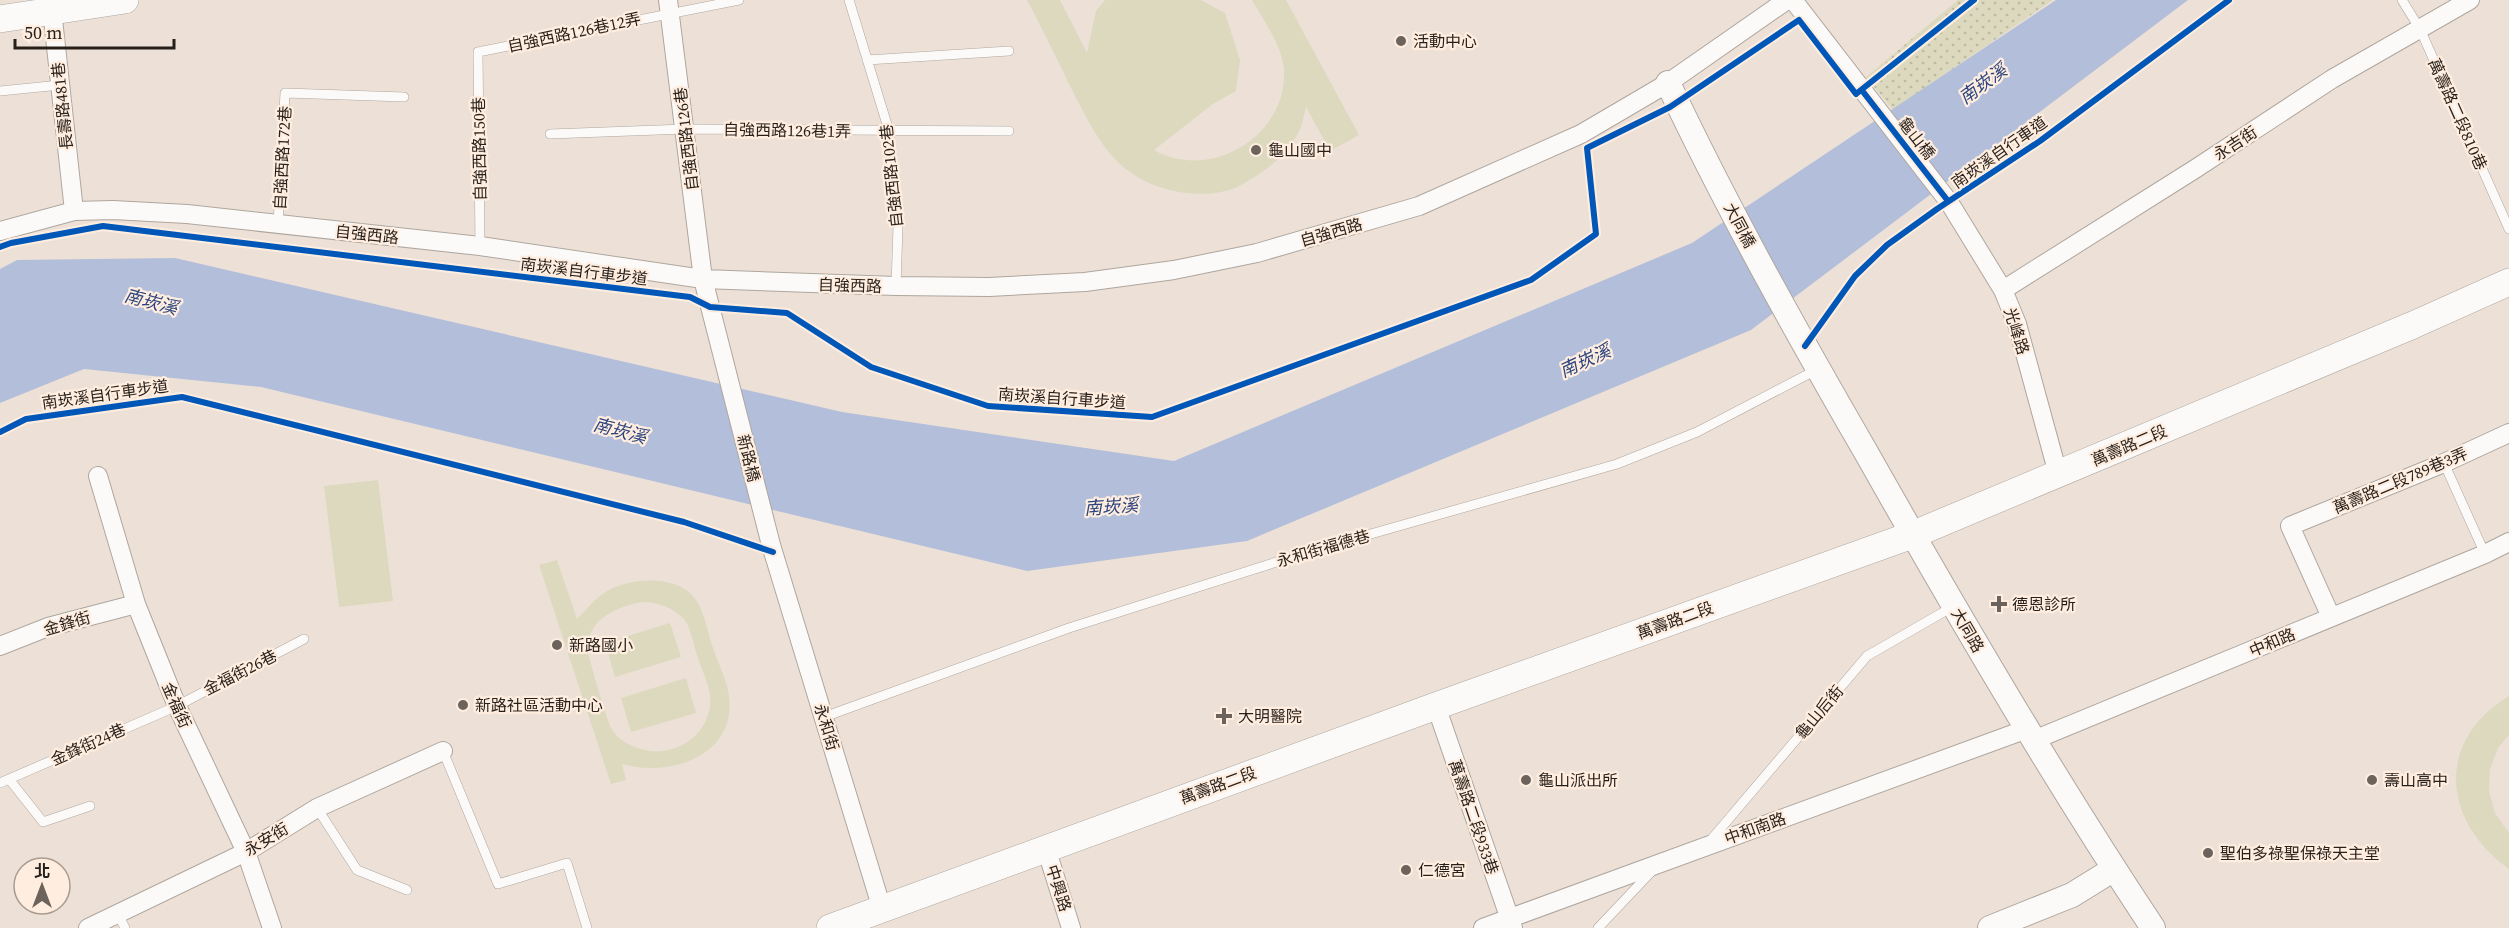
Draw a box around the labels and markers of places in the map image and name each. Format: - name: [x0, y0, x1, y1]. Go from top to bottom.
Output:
- place label: 活動中心: [1413, 30, 1477, 52]
- marker: 活動中心: [1394, 34, 1408, 48]
- place label: 龜山國中: [1268, 139, 1332, 161]
- marker: 龜山國中: [1249, 143, 1263, 157]
- place label: 德恩診所: [2012, 593, 2076, 615]
- marker: 德恩診所: [1990, 595, 2008, 613]
- place label: 新路國小: [569, 634, 633, 656]
- marker: 新路國小: [550, 638, 564, 652]
- place label: 新路社區活動中心: [475, 694, 603, 716]
- marker: 新路社區活動中心: [456, 698, 470, 712]
- place label: 大明醫院: [1238, 705, 1302, 727]
- marker: 大明醫院: [1215, 707, 1233, 725]
- place label: 龜山派出所: [1538, 769, 1618, 791]
- place label: 壽山高中: [2384, 769, 2448, 791]
- marker: 龜山派出所: [1519, 773, 1533, 787]
- marker: 壽山高中: [2365, 773, 2379, 787]
- place label: 聖伯多祿聖保祿天主堂: [2220, 842, 2380, 864]
- marker: 聖伯多祿聖保祿天主堂: [2201, 846, 2215, 860]
- place label: 仁德宮: [1418, 859, 1466, 881]
- marker: 仁德宮: [1399, 863, 1413, 877]

